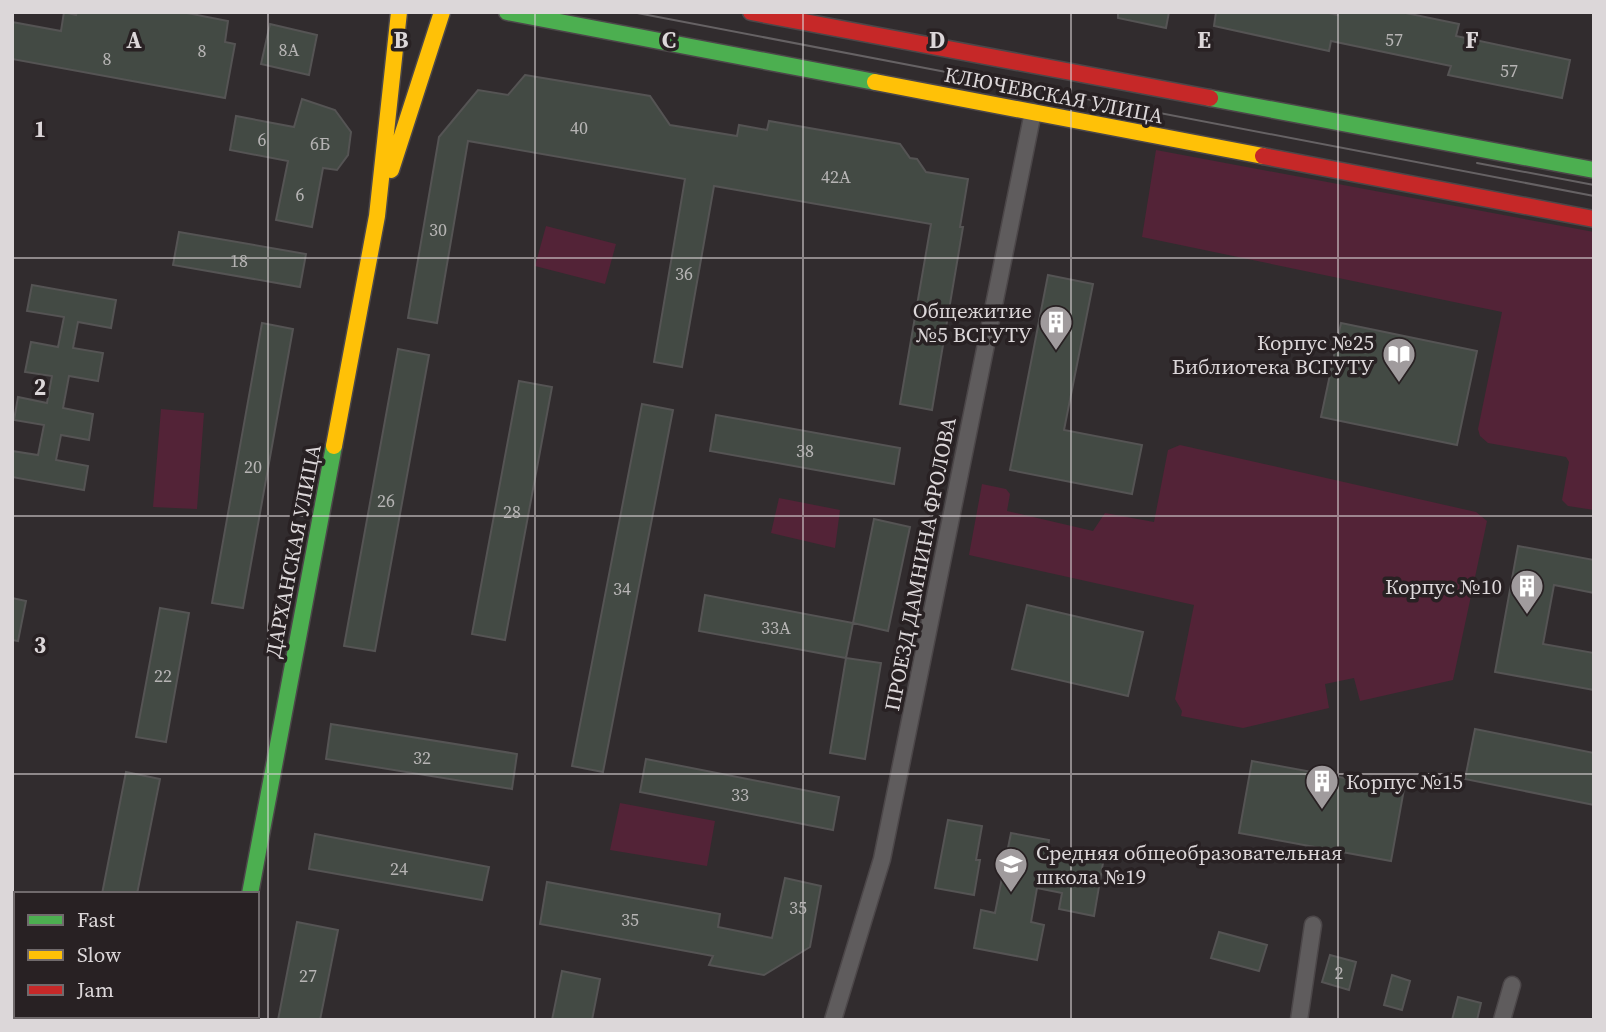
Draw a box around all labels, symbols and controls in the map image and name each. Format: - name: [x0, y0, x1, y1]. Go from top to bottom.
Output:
- text: A: [126, 24, 142, 56]
- text: B: [394, 24, 409, 56]
- text: C: [662, 24, 676, 56]
- text: D: [929, 24, 945, 56]
- text: E: [1197, 24, 1211, 56]
- text: F: [1465, 24, 1479, 56]
- house number: 57: [1385, 27, 1403, 52]
- house number: 8А: [279, 37, 300, 62]
- house number: 8: [198, 38, 207, 63]
- house number: 8: [103, 46, 112, 71]
- house number: 57: [1500, 58, 1518, 83]
- street label: КЛЮЧЕВСКАЯ УЛИЦА: [942, 60, 1166, 130]
- text: 1: [34, 113, 46, 145]
- house number: 40: [570, 115, 588, 140]
- house number: 6: [258, 127, 267, 152]
- house number: 6Б: [310, 131, 330, 156]
- house number: 42А: [821, 164, 851, 189]
- house number: 6: [296, 182, 305, 207]
- house number: 30: [429, 217, 447, 242]
- house number: 18: [230, 248, 248, 273]
- house number: 36: [675, 261, 693, 286]
- place label: Общежитие №5 ВСГУТУ: [913, 296, 1032, 349]
- building icon: Общежитие №5 ВСГУТУ: [1037, 303, 1075, 352]
- place label: Корпус №25 Библиотека ВСГУТУ: [1172, 328, 1374, 381]
- library icon: Корпус №25 Библиотека ВСГУТУ: [1380, 335, 1418, 384]
- text: 2: [34, 371, 46, 403]
- street label: ПРОЕЗД ДАМНИНА ФРОЛОВА: [877, 414, 963, 713]
- house number: 38: [796, 438, 814, 463]
- street label: ДАРХАНСКАЯ УЛИЦА: [258, 442, 328, 660]
- house number: 20: [244, 454, 262, 479]
- house number: 26: [377, 488, 395, 513]
- house number: 28: [503, 499, 521, 524]
- building icon: Корпус №10: [1508, 567, 1546, 616]
- place label: Корпус №10: [1385, 572, 1502, 601]
- house number: 34: [613, 576, 631, 601]
- house number: 33А: [761, 615, 791, 640]
- text: 3: [34, 629, 46, 661]
- house number: 22: [154, 663, 172, 688]
- house number: 32: [413, 745, 431, 770]
- building icon: Корпус №15: [1303, 762, 1341, 811]
- place label: Корпус №15: [1346, 767, 1463, 796]
- house number: 33: [731, 782, 749, 807]
- place label: Средняя общеобразовательная школа №19: [1036, 838, 1342, 891]
- school or university icon: Средняя общеобразовательная школа №19: [992, 845, 1030, 894]
- house number: 24: [390, 856, 408, 881]
- legend: [14, 892, 259, 1018]
- house number: 35: [789, 895, 807, 920]
- text: Fast: [77, 905, 115, 934]
- house number: 35: [621, 907, 639, 932]
- text: Slow: [77, 940, 121, 969]
- house number: 2: [1335, 960, 1344, 985]
- house number: 27: [299, 963, 317, 988]
- text: Jam: [76, 975, 114, 1004]

